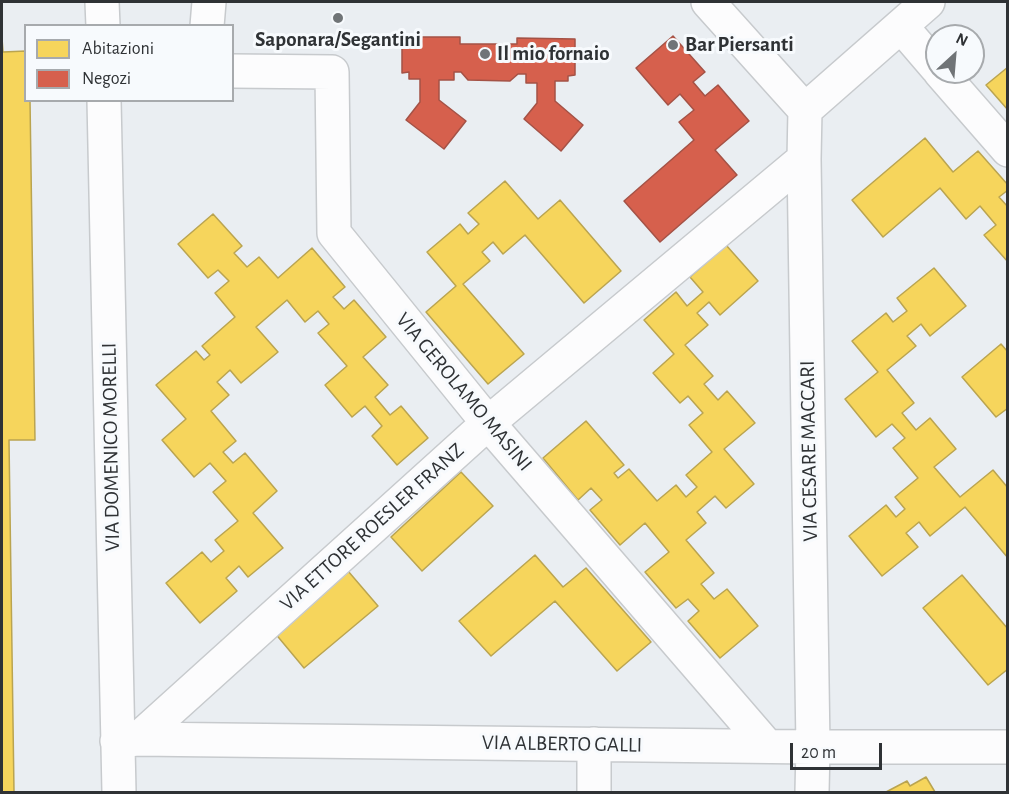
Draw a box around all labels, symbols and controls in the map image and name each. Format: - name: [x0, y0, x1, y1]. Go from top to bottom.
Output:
- marker: Saponara/Segantini: [331, 11, 345, 25]
- legend: [24, 24, 234, 102]
- north arrow: [925, 24, 985, 84]
- place label: Saponara/Segantini: [255, 27, 421, 53]
- text: N: [954, 30, 971, 49]
- place label: Bar Piersanti: [685, 32, 794, 58]
- marker: Bar Piersanti: [666, 38, 680, 52]
- text: Abitazioni: [82, 40, 154, 58]
- place label: Il mio fornaio: [497, 41, 610, 67]
- marker: Il mio fornaio: [478, 47, 492, 61]
- text: Negozi: [82, 70, 131, 88]
- street label: VIA GEROLAMO MASINI: [390, 308, 538, 476]
- street label: VIA DOMENICO MORELLI: [97, 342, 125, 552]
- street label: VIA CESARE MACCARI: [795, 360, 823, 542]
- street label: VIA ETTORE ROESLER FRANZ: [275, 438, 469, 616]
- street label: VIA ALBERTO GALLI: [482, 730, 642, 758]
- scale bar: [793, 731, 884, 769]
- text: 20 m: [801, 744, 836, 762]

